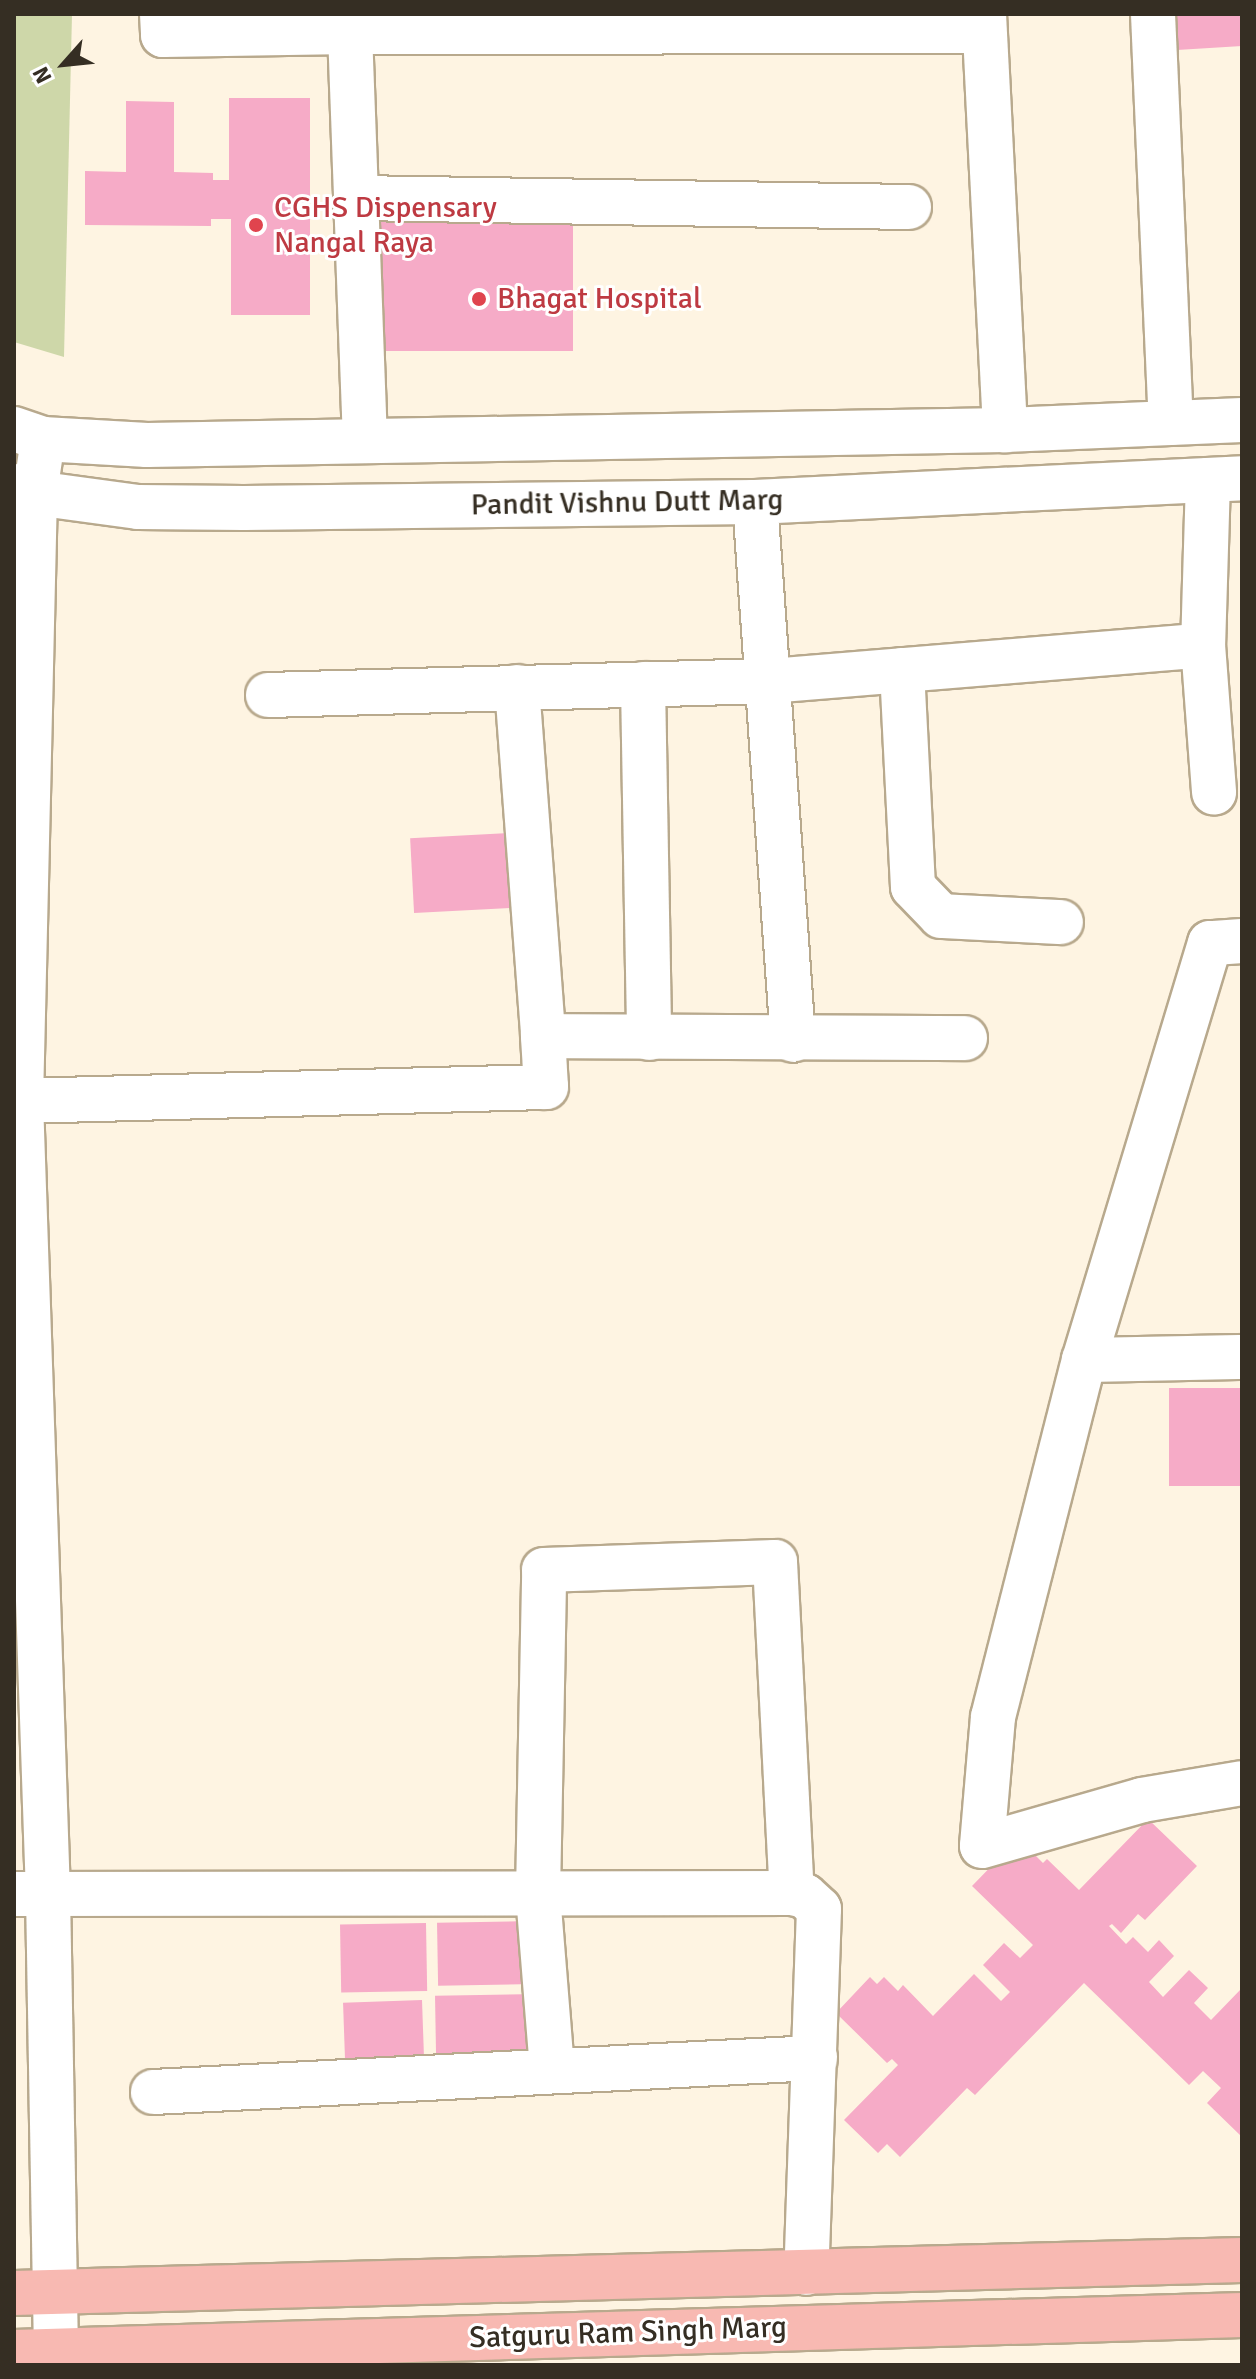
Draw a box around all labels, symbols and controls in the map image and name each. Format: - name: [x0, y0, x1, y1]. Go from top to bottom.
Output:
- north arrow: [24, 24, 104, 104]
- text: N: [27, 62, 58, 88]
- place label: CGHS Dispensary Nangal Raya: [274, 190, 497, 260]
- marker: CGHS Dispensary Nangal Raya: [245, 214, 267, 236]
- place label: Bhagat Hospital: [497, 281, 702, 317]
- marker: Bhagat Hospital: [468, 288, 490, 310]
- street label: Pandit Vishnu Dutt Marg: [470, 482, 784, 524]
- street label: Satguru Ram Singh Marg: [469, 2309, 787, 2357]

